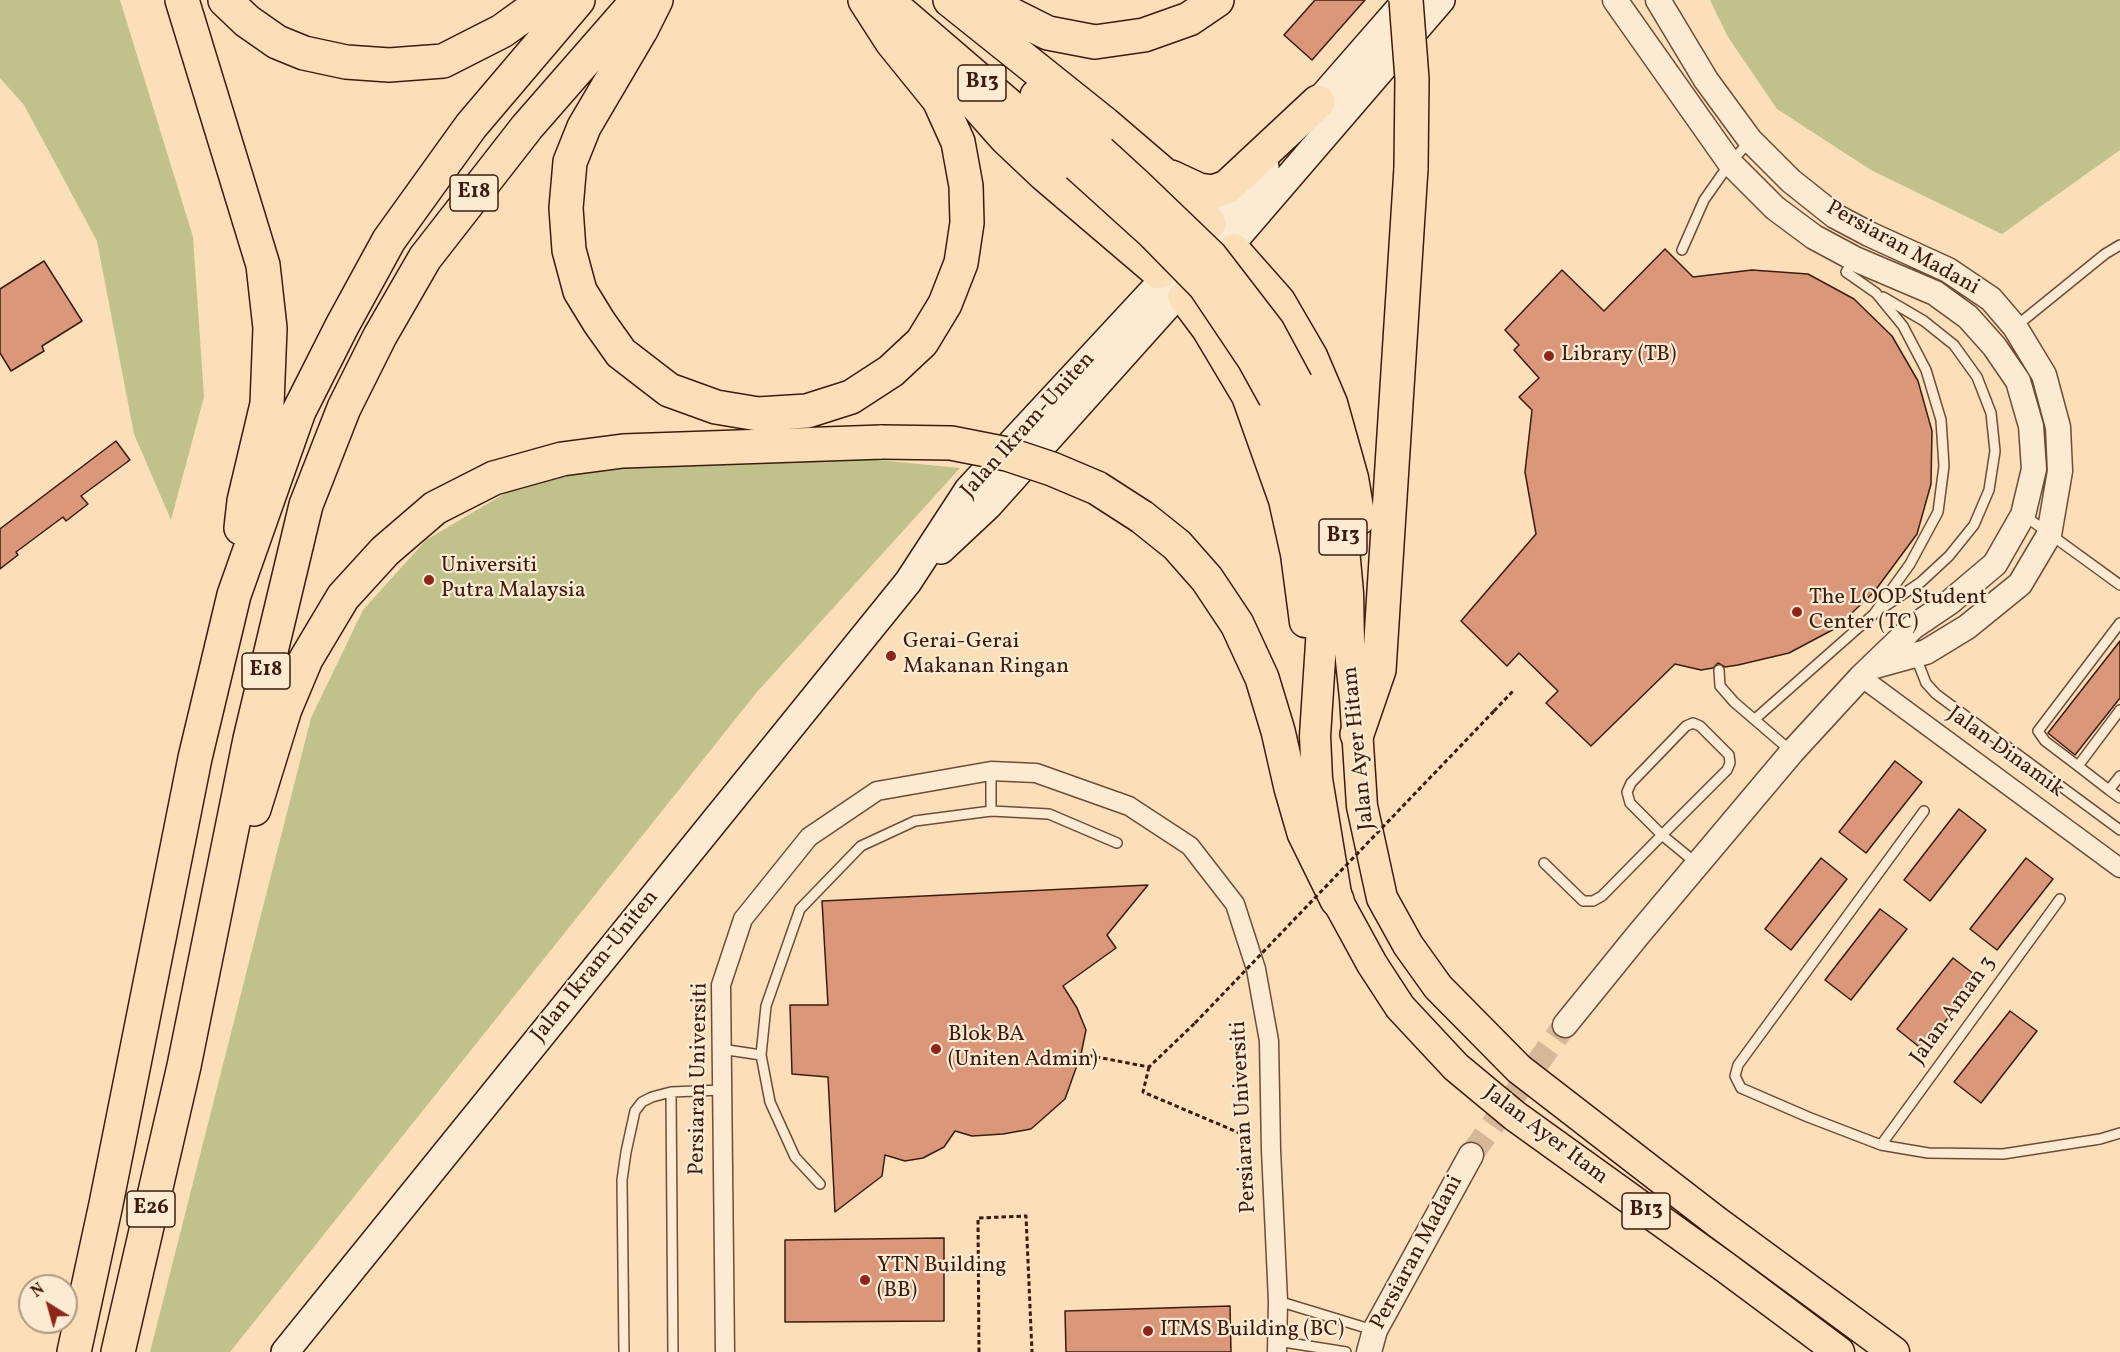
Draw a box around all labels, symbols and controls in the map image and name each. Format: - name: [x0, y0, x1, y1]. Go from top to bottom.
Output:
- road number: B13: [958, 65, 1006, 101]
- road number: E18: [450, 175, 498, 211]
- street label: Persiaran Madani: [1821, 196, 1983, 302]
- place label: Library (TB): [1561, 343, 1676, 369]
- street label: Jalan Ikram-Uniten: [956, 347, 1102, 505]
- marker: Library (TB): [1542, 349, 1556, 363]
- road number: B13: [1319, 519, 1367, 555]
- place label: Universiti Putra Malaysia: [441, 554, 586, 606]
- marker: Universiti Putra Malaysia: [422, 573, 436, 587]
- place label: The LOOP Student Center (TC): [1809, 586, 1987, 638]
- marker: The LOOP Student Center (TC): [1790, 605, 1804, 619]
- place label: Gerai-Gerai Makanan Ringan: [903, 630, 1069, 682]
- marker: Gerai-Gerai Makanan Ringan: [884, 649, 898, 663]
- road number: E18: [242, 653, 290, 689]
- street label: Jalan Ayer Hitam: [1338, 665, 1382, 831]
- street label: Jalan Dinamik: [1941, 702, 2069, 804]
- street label: Jalan Ikram-Uniten: [527, 886, 665, 1048]
- street label: Jalan Aman 3: [1906, 951, 2002, 1071]
- street label: Persiaran Universiti: [685, 982, 715, 1176]
- street label: Persiaran Universiti: [1227, 1020, 1263, 1214]
- place label: Blok BA (Uniten Admin): [948, 1023, 1098, 1074]
- marker: Blok BA (Uniten Admin): [929, 1042, 943, 1056]
- street label: Jalan Ayer Itam: [1478, 1081, 1612, 1191]
- street label: Persiaran Madani: [1366, 1171, 1470, 1335]
- road number: E26: [127, 1191, 175, 1227]
- road number: B13: [1622, 1193, 1670, 1229]
- place label: YTN Building (BB): [877, 1254, 1007, 1306]
- marker: YTN Building (BB): [858, 1273, 872, 1287]
- north arrow: [18, 1274, 78, 1334]
- text: N: [27, 1279, 50, 1304]
- place label: ITMS Building (BC): [1160, 1318, 1344, 1344]
- marker: ITMS Building (BC): [1141, 1324, 1155, 1338]

